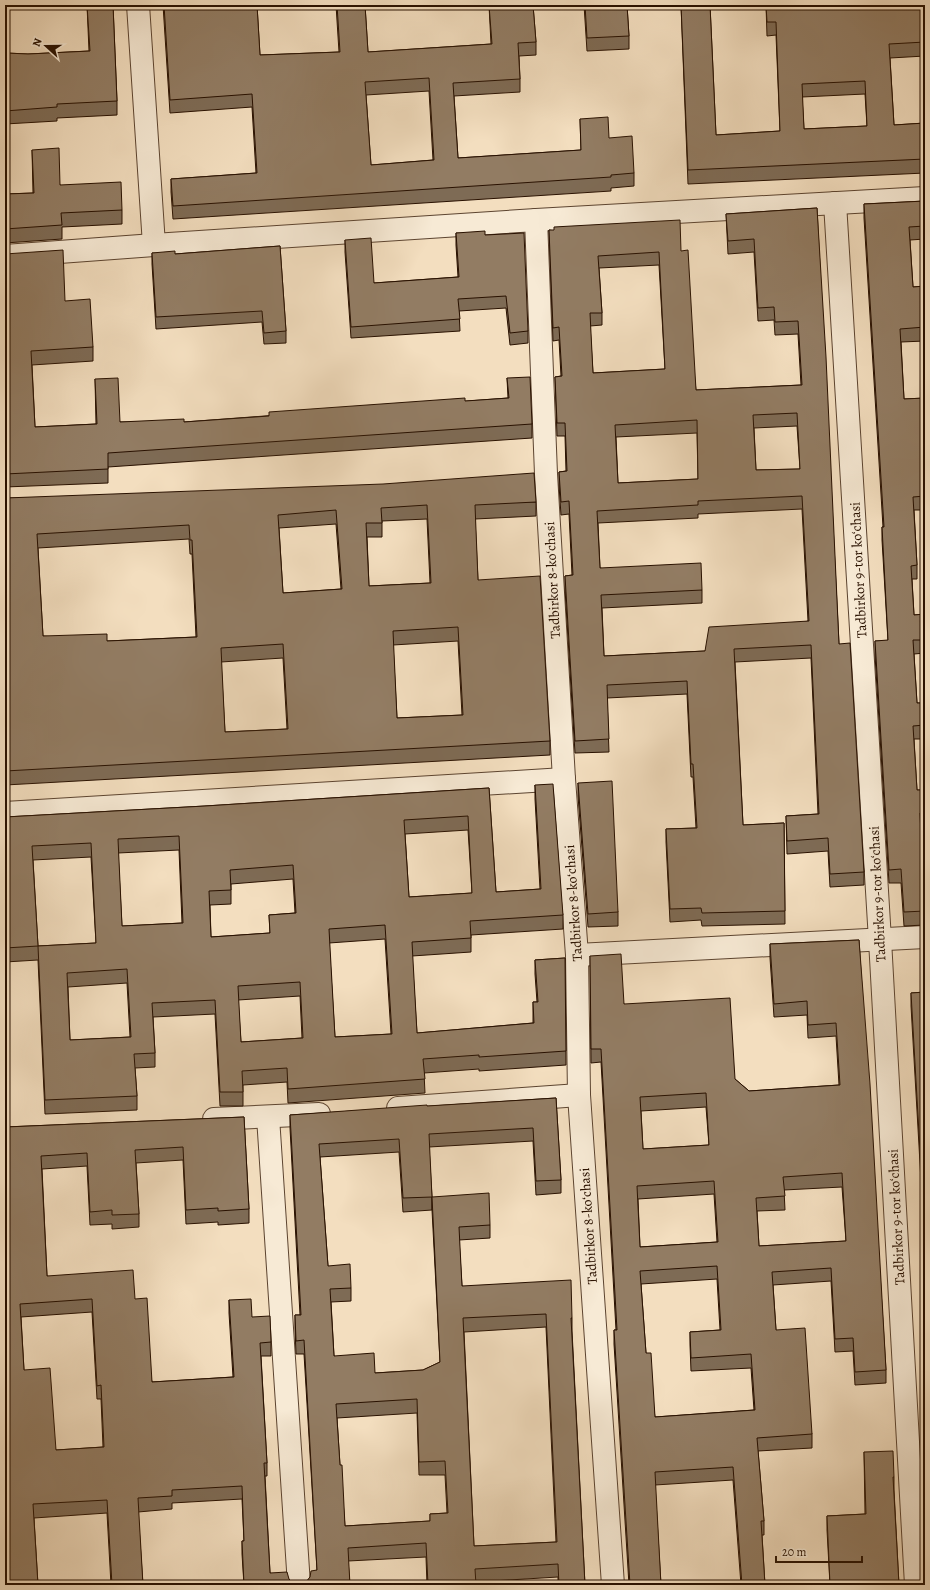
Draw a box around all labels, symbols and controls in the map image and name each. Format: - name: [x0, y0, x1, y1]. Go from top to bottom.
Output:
- north arrow: [26, 26, 66, 66]
- text: N: [29, 36, 46, 49]
- street label: Tadbirkor 9-tor koʻchasi: [845, 501, 872, 638]
- street label: Tadbirkor 8-koʻchasi: [540, 521, 565, 639]
- street label: Tadbirkor 9-tor koʻchasi: [864, 825, 891, 962]
- street label: Tadbirkor 8-koʻchasi: [560, 844, 587, 962]
- street label: Tadbirkor 9-tor koʻchasi: [883, 1148, 910, 1285]
- street label: Tadbirkor 8-koʻchasi: [575, 1167, 602, 1285]
- scale bar: [776, 1538, 862, 1564]
- text: 20 m: [782, 1544, 806, 1560]

